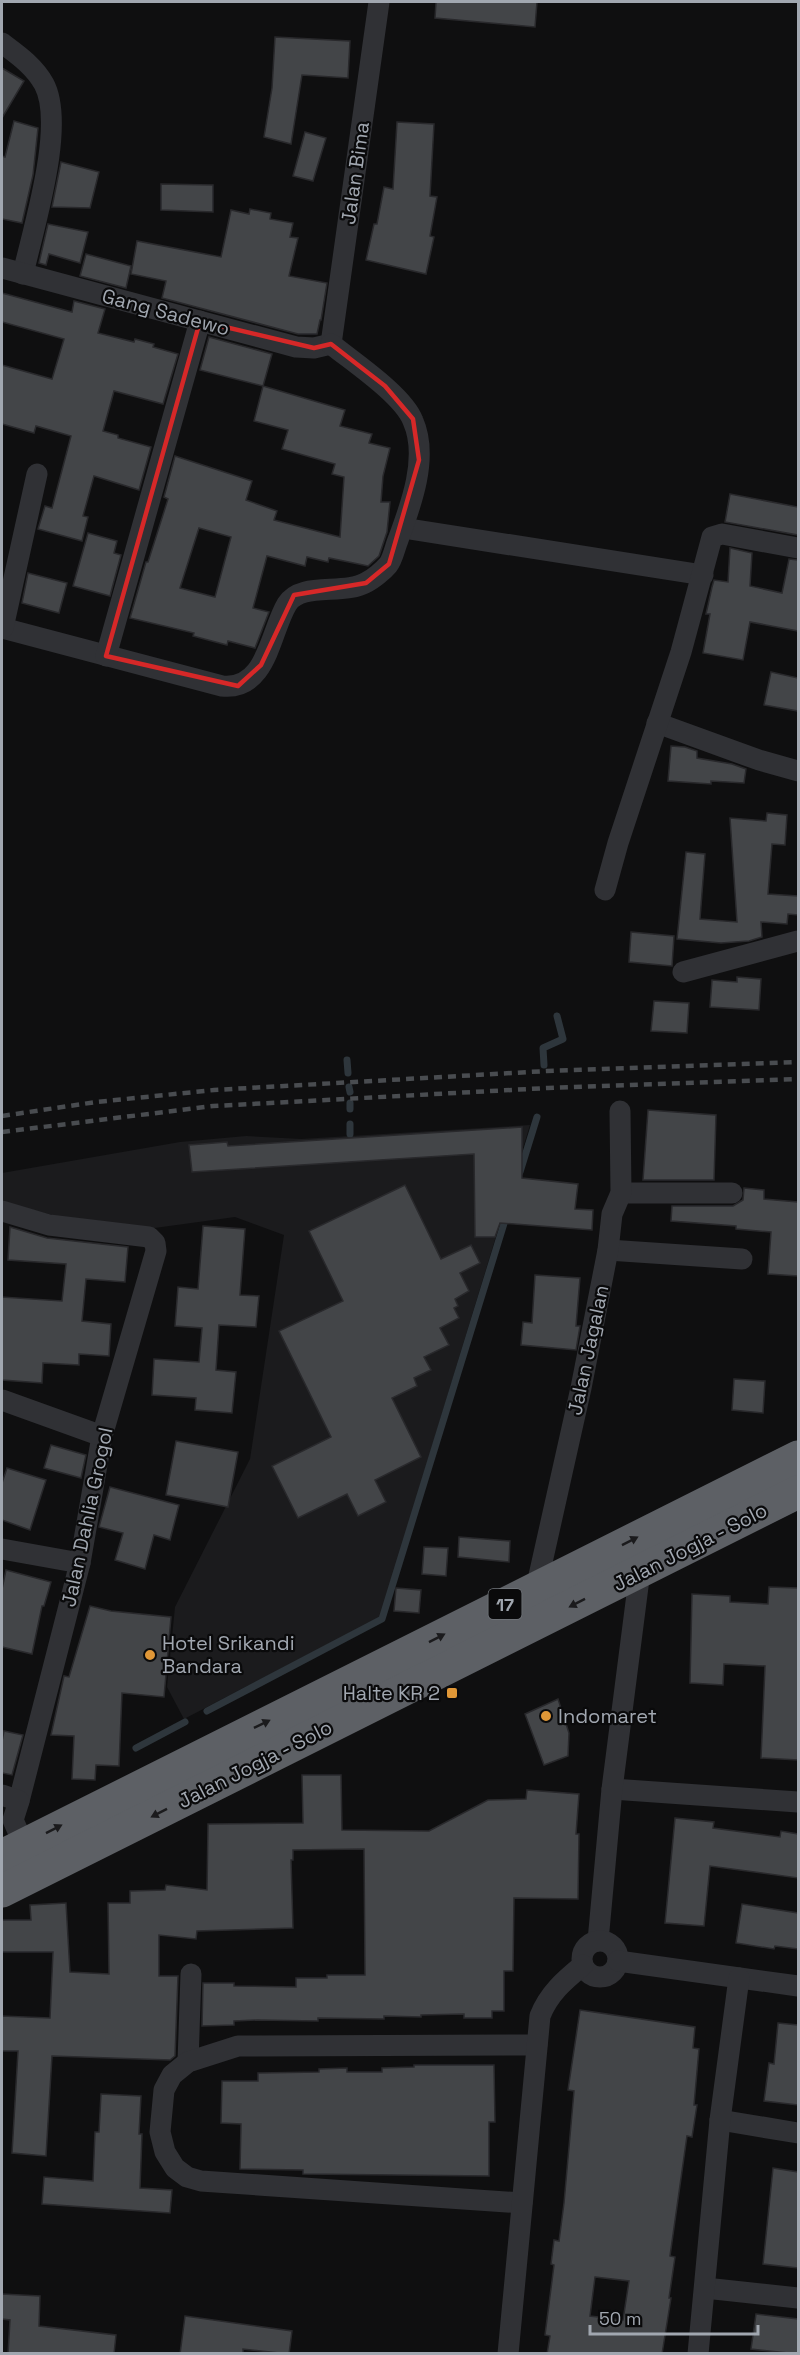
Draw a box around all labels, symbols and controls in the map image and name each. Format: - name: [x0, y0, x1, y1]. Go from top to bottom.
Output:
- street label: Jalan Bima: [335, 120, 375, 226]
- street label: Gang Sadewo: [99, 282, 233, 342]
- street label: Jalan Jagalan: [562, 1283, 614, 1417]
- street label: Jalan Dahlia Grogol: [55, 1425, 119, 1609]
- street label: Jalan Jogja - Solo: [608, 1497, 772, 1597]
- one-way arrow: [622, 1537, 639, 1546]
- road number: 17: [488, 1589, 522, 1619]
- one-way arrow: [568, 1598, 585, 1608]
- place label: Hotel Srikandi Bandara: [162, 1630, 295, 1679]
- one-way arrow: [429, 1633, 446, 1643]
- marker: Hotel Srikandi Bandara: [143, 1648, 157, 1662]
- place label: Halte KR 2: [343, 1680, 440, 1706]
- marker: Halte KR 2: [445, 1686, 459, 1700]
- place label: Indomaret: [558, 1703, 657, 1729]
- marker: Indomaret: [539, 1709, 553, 1723]
- street label: Jalan Jogja - Solo: [173, 1714, 337, 1814]
- one-way arrow: [254, 1719, 271, 1729]
- one-way arrow: [150, 1808, 167, 1817]
- one-way arrow: [45, 1825, 62, 1834]
- scale bar: [590, 2298, 758, 2336]
- text: 50 m: [599, 2307, 641, 2330]

